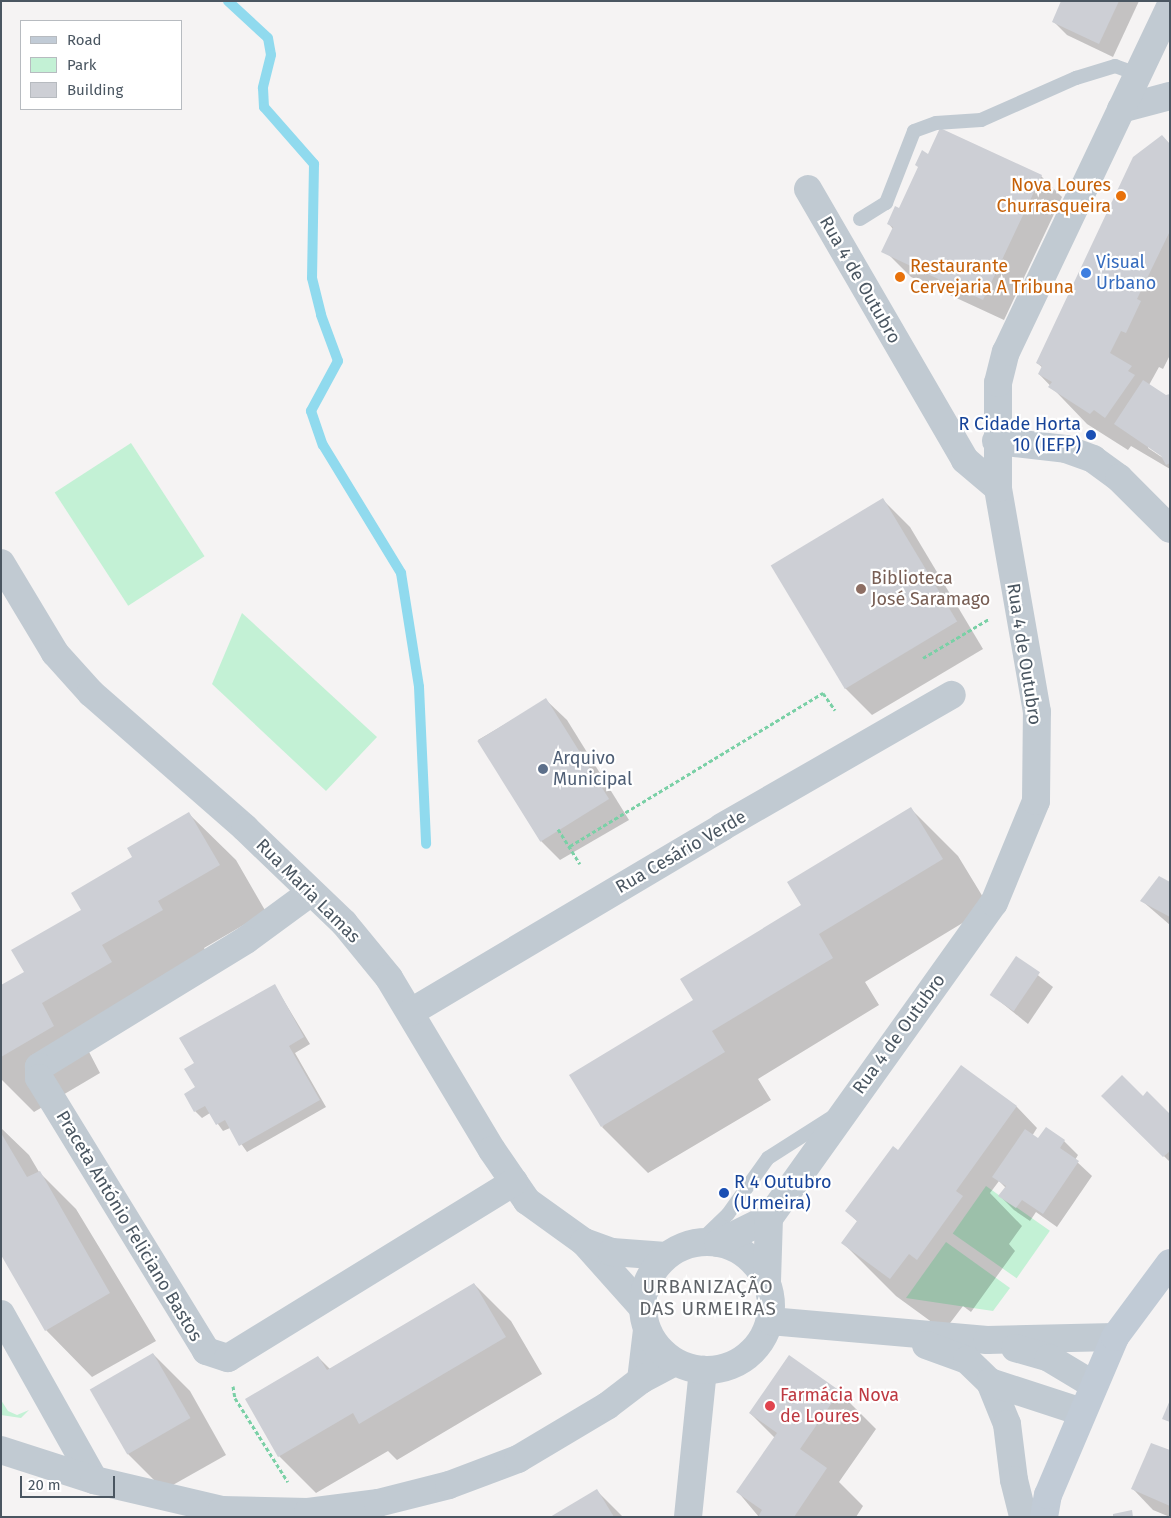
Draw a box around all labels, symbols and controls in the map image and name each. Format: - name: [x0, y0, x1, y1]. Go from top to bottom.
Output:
- legend: [20, 20, 182, 110]
- text: Road: [67, 31, 102, 49]
- text: Park: [67, 56, 97, 74]
- text: Building: [67, 81, 123, 99]
- place label: Nova Loures Churrasqueira: [997, 175, 1111, 218]
- marker: Nova Loures Churrasqueira: [1115, 190, 1127, 202]
- street label: Rua 4 de Outubro: [815, 213, 905, 347]
- place label: Visual Urbano: [1096, 252, 1156, 294]
- place label: Restaurante Cervejaria A Tribuna: [910, 256, 1074, 298]
- marker: Visual Urbano: [1080, 267, 1092, 279]
- marker: Restaurante Cervejaria A Tribuna: [894, 271, 906, 283]
- place label: R Cidade Horta 10 (IEFP): [958, 414, 1081, 456]
- marker: R Cidade Horta 10 (IEFP): [1085, 429, 1097, 441]
- place label: Biblioteca José Saramago: [871, 568, 990, 610]
- street label: Rua 4 de Outubro: [1002, 582, 1046, 726]
- marker: Biblioteca José Saramago: [855, 583, 867, 595]
- place label: Arquivo Municipal: [553, 748, 632, 791]
- marker: Arquivo Municipal: [537, 763, 549, 775]
- street label: Rua Cesário Verde: [612, 806, 750, 898]
- street label: Rua Maria Lamas: [251, 834, 365, 948]
- street label: Rua 4 de Outubro: [848, 970, 950, 1098]
- street label: Praceta António Feliciano Bastos: [51, 1107, 207, 1345]
- place label: R 4 Outubro (Urmeira): [734, 1172, 832, 1214]
- marker: R 4 Outubro (Urmeira): [718, 1187, 730, 1199]
- district label: URBANIZAÇÃO DAS URMEIRAS: [638, 1276, 778, 1320]
- place label: Farmácia Nova de Loures: [780, 1385, 899, 1428]
- marker: Farmácia Nova de Loures: [764, 1400, 776, 1412]
- scale bar: [22, 1466, 118, 1498]
- text: 20 m: [28, 1476, 61, 1494]

